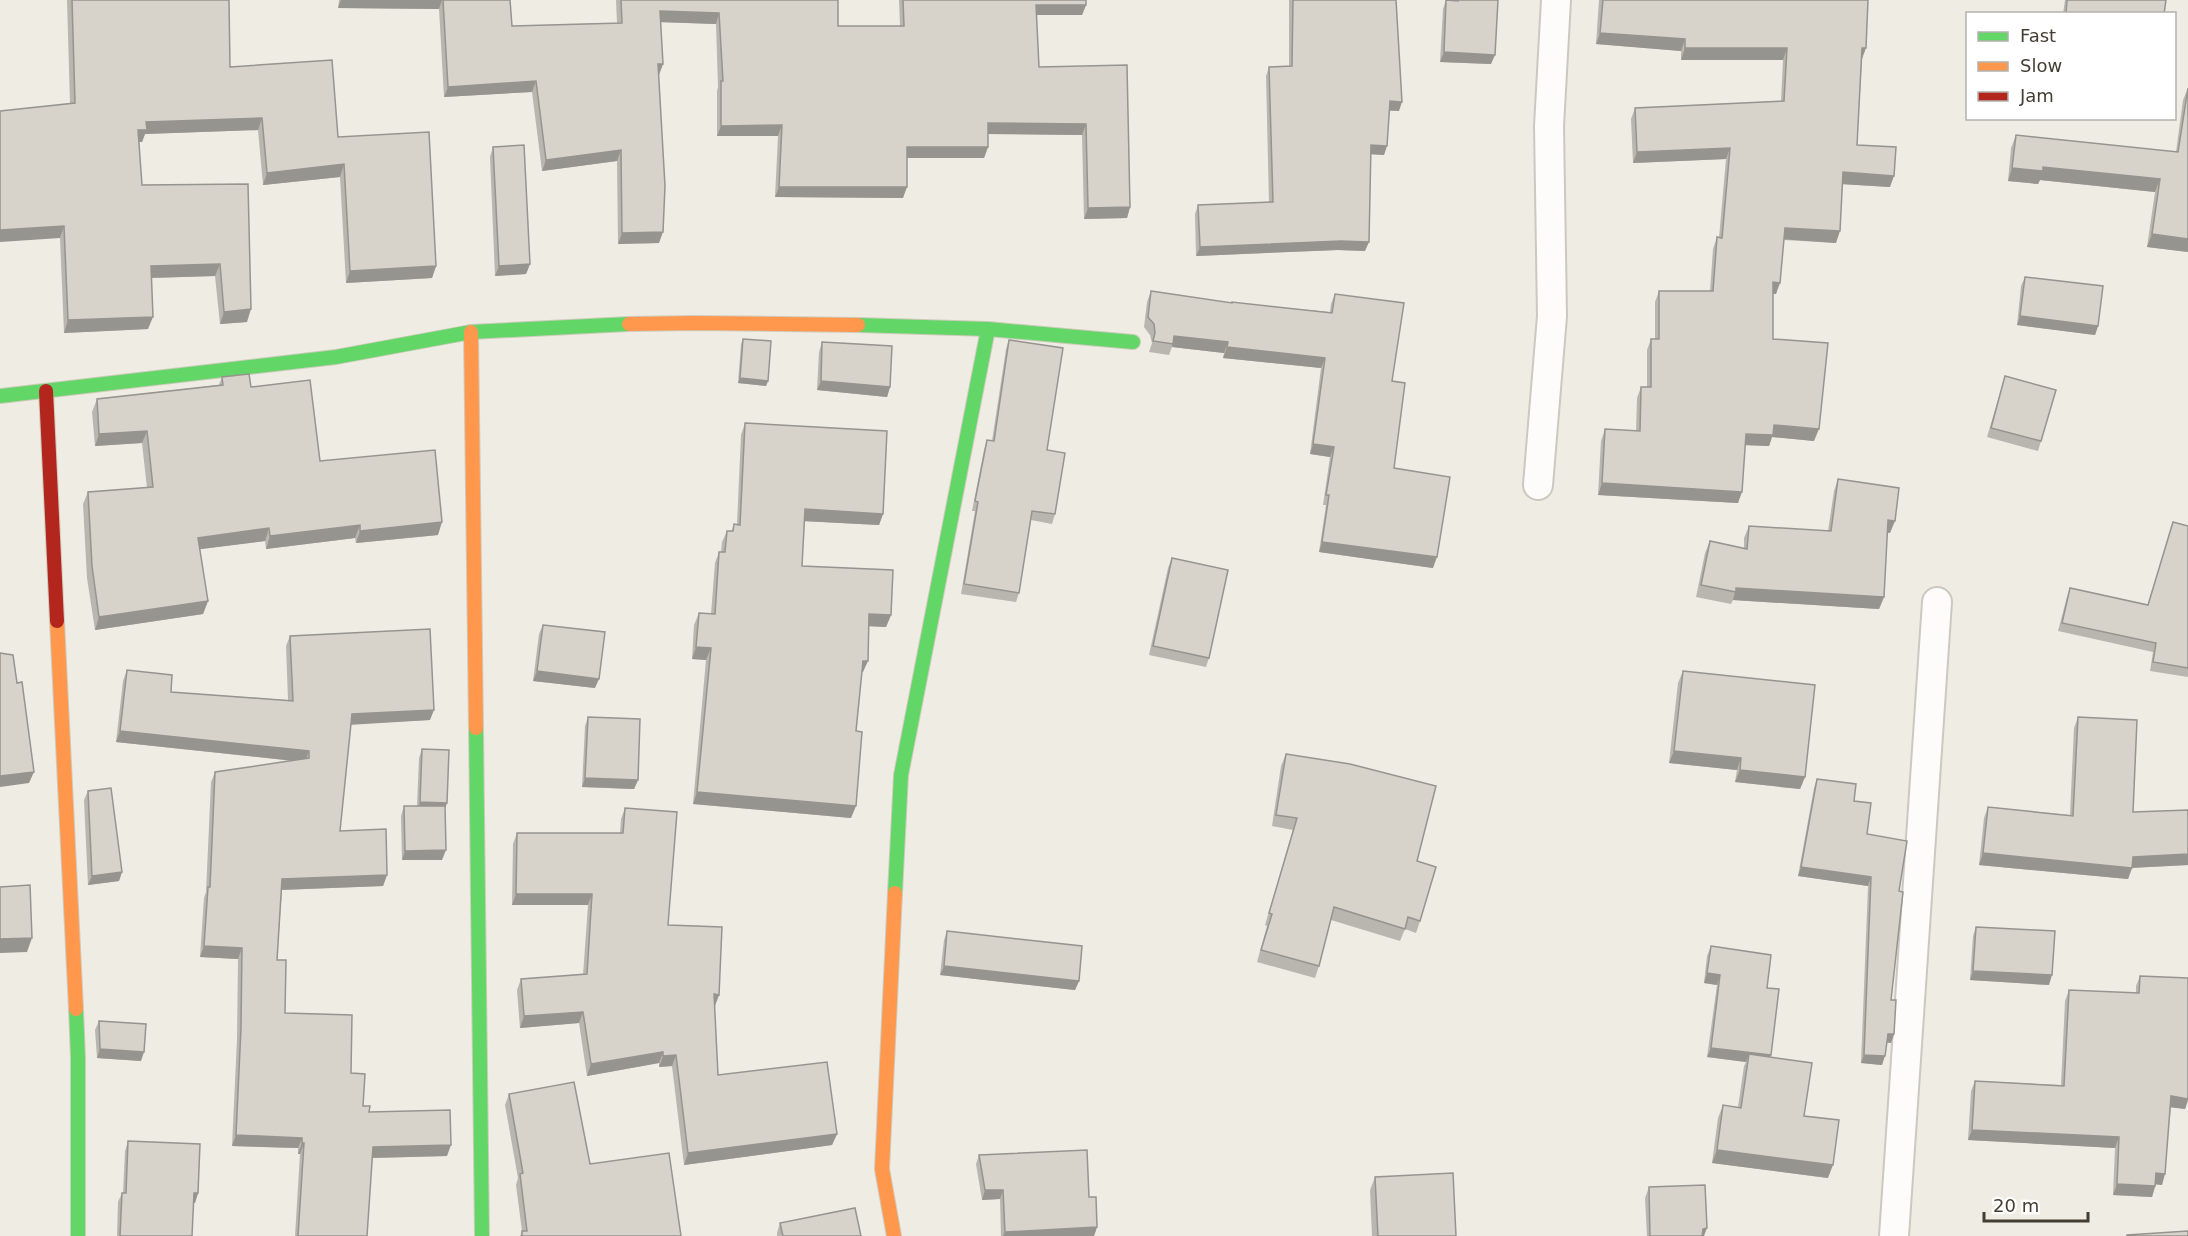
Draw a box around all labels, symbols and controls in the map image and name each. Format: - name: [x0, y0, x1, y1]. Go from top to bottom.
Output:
- legend: [1966, 12, 2176, 120]
- text: Fast: [2020, 25, 2056, 46]
- text: Slow: [2020, 55, 2062, 76]
- text: Jam: [2019, 85, 2054, 106]
- scale bar: [1984, 1185, 2088, 1223]
- text: 20 m: [1993, 1195, 2039, 1216]

